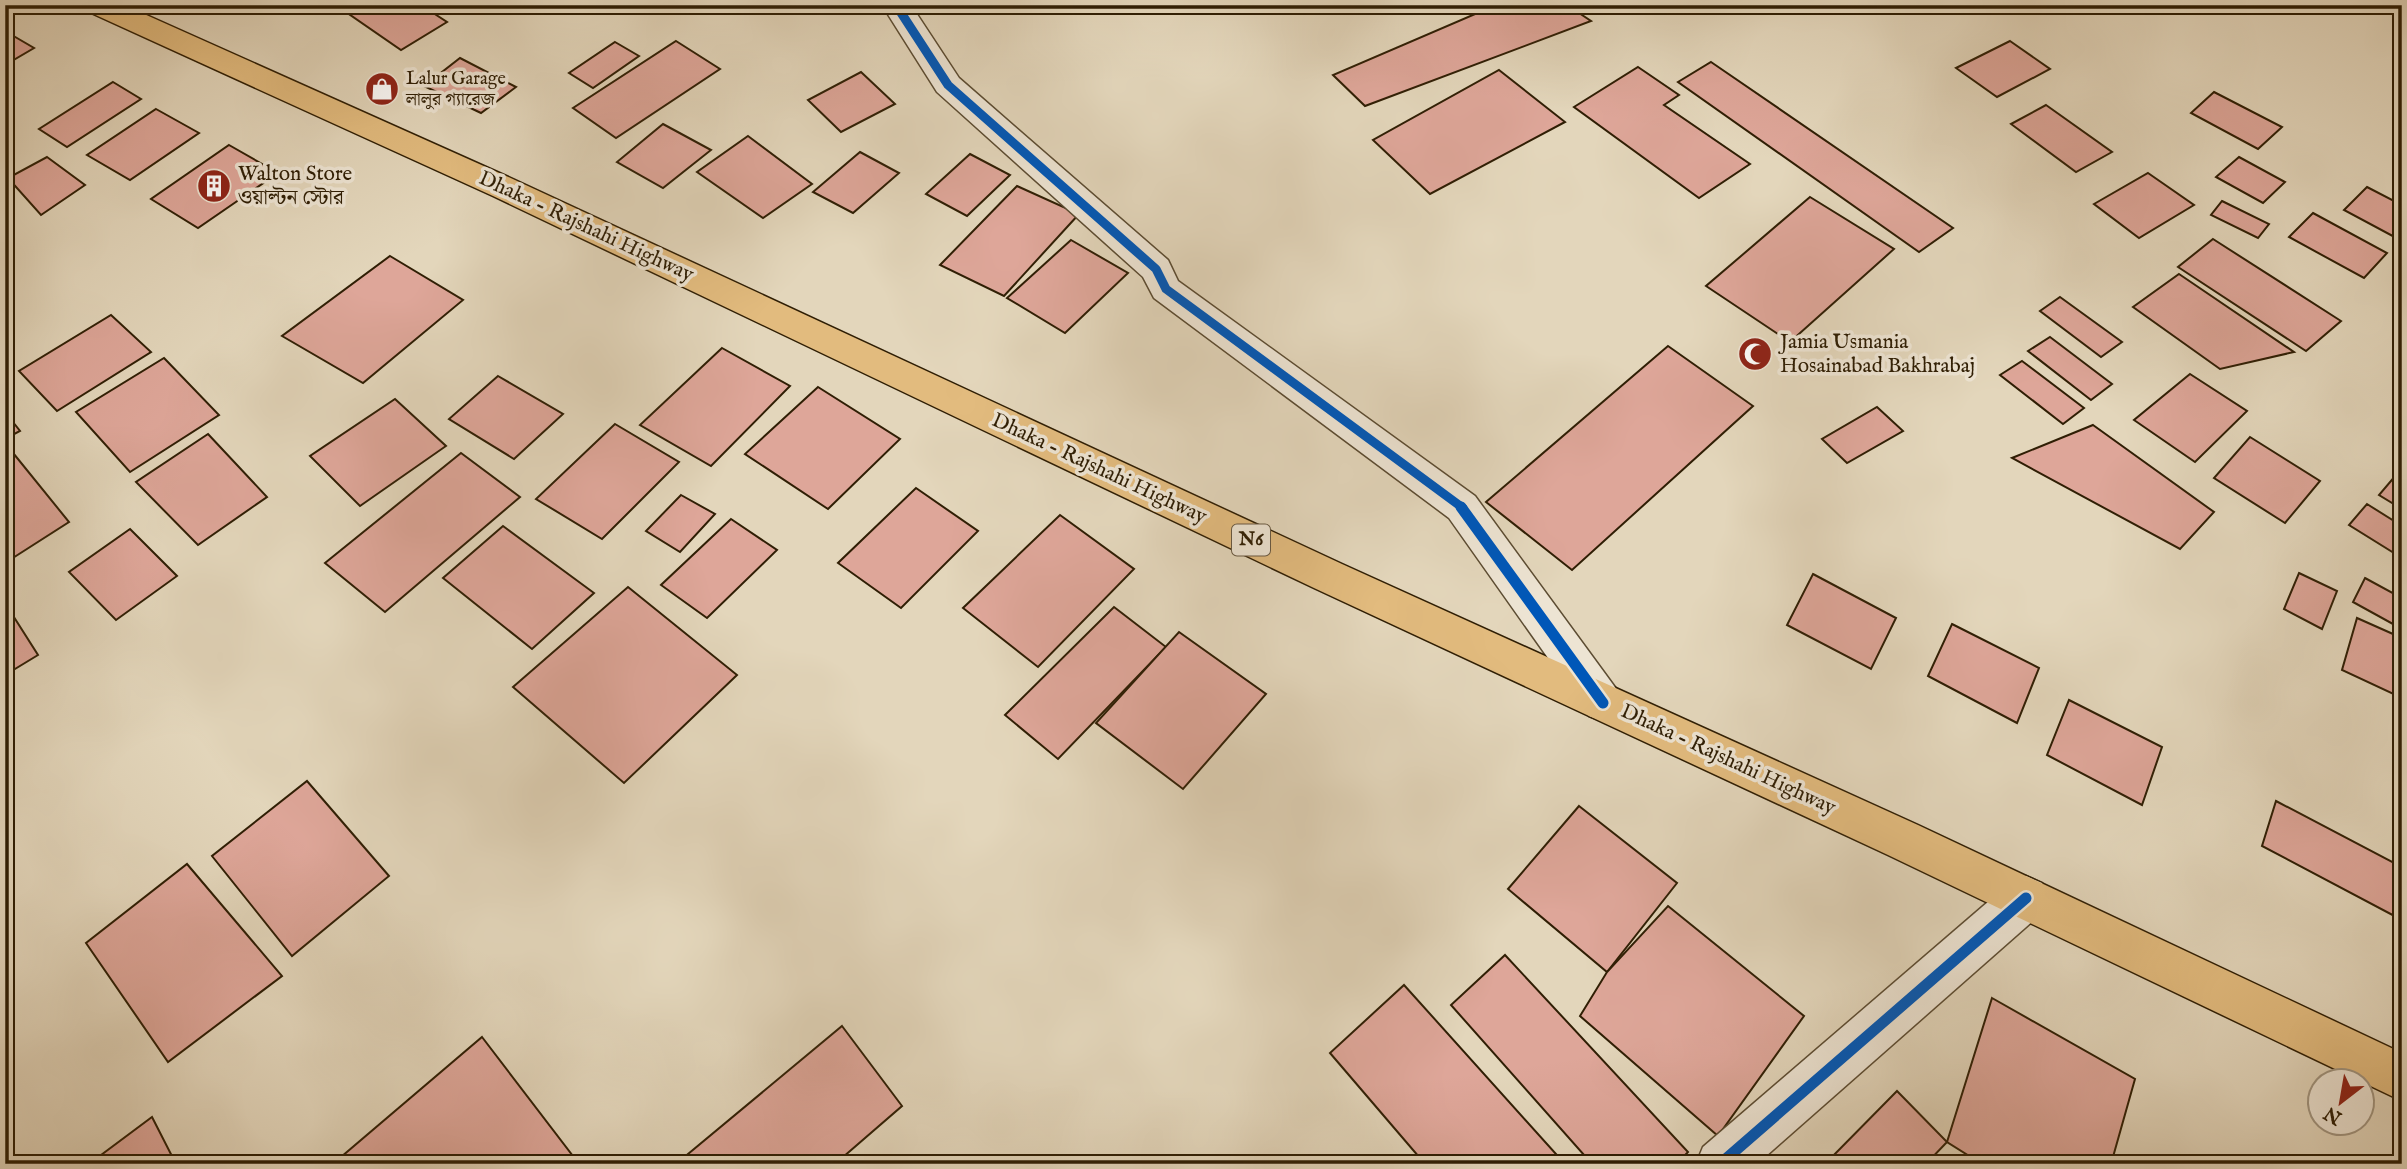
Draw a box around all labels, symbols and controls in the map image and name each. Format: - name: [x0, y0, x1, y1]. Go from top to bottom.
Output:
- place label: Lalur Garage লালুর গ্যারেজ: [405, 68, 506, 112]
- shop icon: Lalur Garage লালুর গ্যারেজ: [363, 70, 401, 108]
- place label: Walton Store ওয়াল্টন স্টোর: [238, 161, 353, 212]
- street label: Dhaka - Rajshahi Highway: [474, 165, 698, 289]
- building icon: Walton Store ওয়াল্টন স্টোর: [195, 167, 233, 205]
- place label: Jamia Usmania Hosainabad Bakhrabaj: [1778, 329, 1975, 380]
- mosque icon: Jamia Usmania Hosainabad Bakhrabaj: [1736, 335, 1774, 373]
- street label: Dhaka - Rajshahi Highway: [987, 407, 1211, 531]
- road number: N6: [1232, 524, 1270, 555]
- street label: Dhaka - Rajshahi Highway: [1616, 698, 1840, 822]
- north arrow: [2306, 1068, 2376, 1138]
- text: N: [2320, 1100, 2347, 1130]

